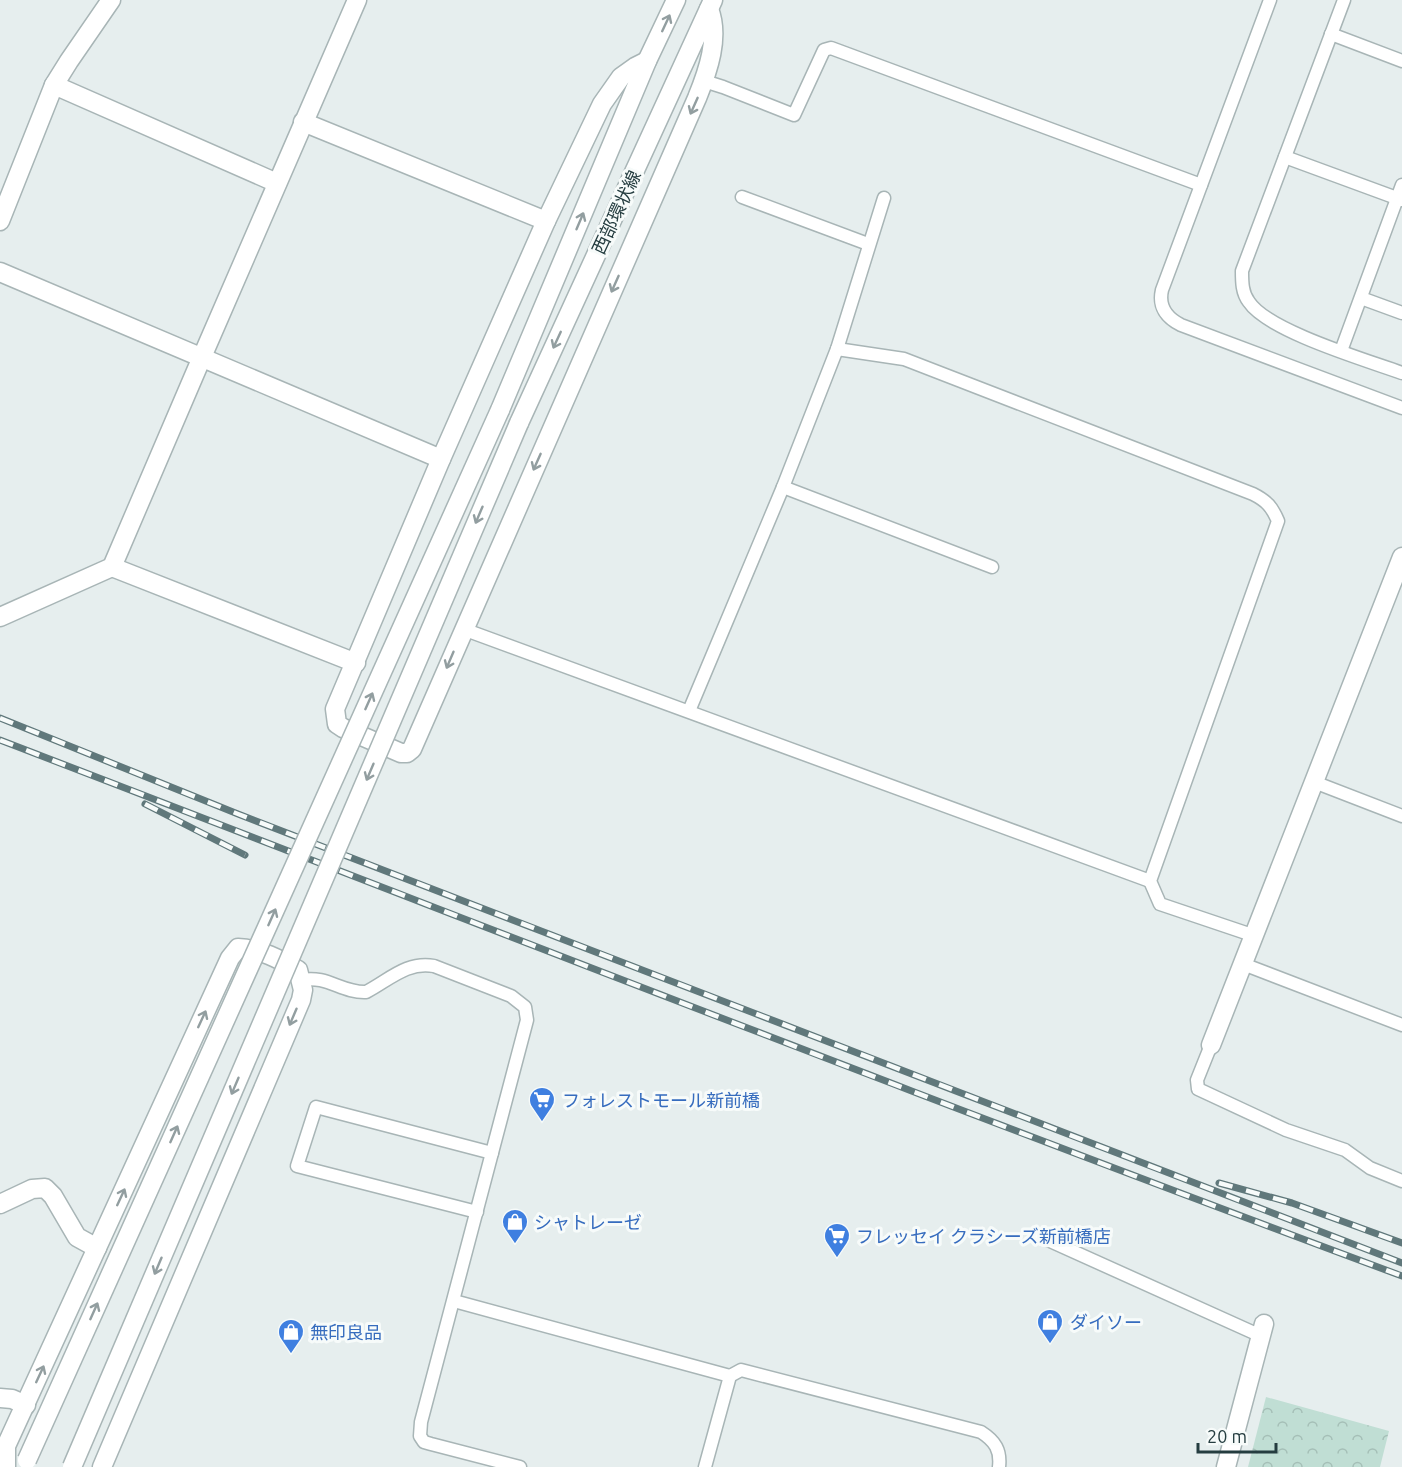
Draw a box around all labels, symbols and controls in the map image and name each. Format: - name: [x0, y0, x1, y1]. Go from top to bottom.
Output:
- one-way arrow: [660, 14, 672, 32]
- one-way arrow: [688, 96, 699, 114]
- street label: 西部環状線: [588, 167, 644, 257]
- one-way arrow: [575, 212, 586, 231]
- one-way arrow: [609, 275, 620, 293]
- one-way arrow: [551, 330, 563, 348]
- one-way arrow: [530, 453, 542, 471]
- one-way arrow: [473, 506, 485, 524]
- one-way arrow: [444, 651, 455, 669]
- one-way arrow: [364, 693, 375, 711]
- one-way arrow: [363, 763, 374, 781]
- one-way arrow: [266, 909, 278, 927]
- one-way arrow: [287, 1008, 298, 1026]
- one-way arrow: [196, 1011, 208, 1029]
- one-way arrow: [229, 1077, 240, 1095]
- supermarket icon: フォレストモール新前橋: [527, 1085, 557, 1123]
- place label: フォレストモール新前橋: [562, 1090, 760, 1110]
- one-way arrow: [169, 1125, 180, 1143]
- one-way arrow: [115, 1188, 127, 1206]
- shop icon: シャトレーゼ: [500, 1207, 530, 1245]
- place label: シャトレーゼ: [534, 1212, 642, 1232]
- supermarket icon: フレッセイ クラシーズ新前橋店: [822, 1221, 852, 1259]
- place label: フレッセイ クラシーズ新前橋店: [856, 1226, 1111, 1246]
- one-way arrow: [152, 1256, 163, 1274]
- one-way arrow: [89, 1303, 100, 1321]
- shop icon: ダイソー: [1035, 1307, 1065, 1345]
- place label: ダイソー: [1070, 1312, 1142, 1332]
- shop icon: 無印良品: [276, 1317, 306, 1355]
- place label: 無印良品: [310, 1322, 382, 1342]
- one-way arrow: [35, 1365, 46, 1383]
- scale bar: [1198, 1416, 1276, 1454]
- text: 20 m: [1207, 1426, 1247, 1446]

